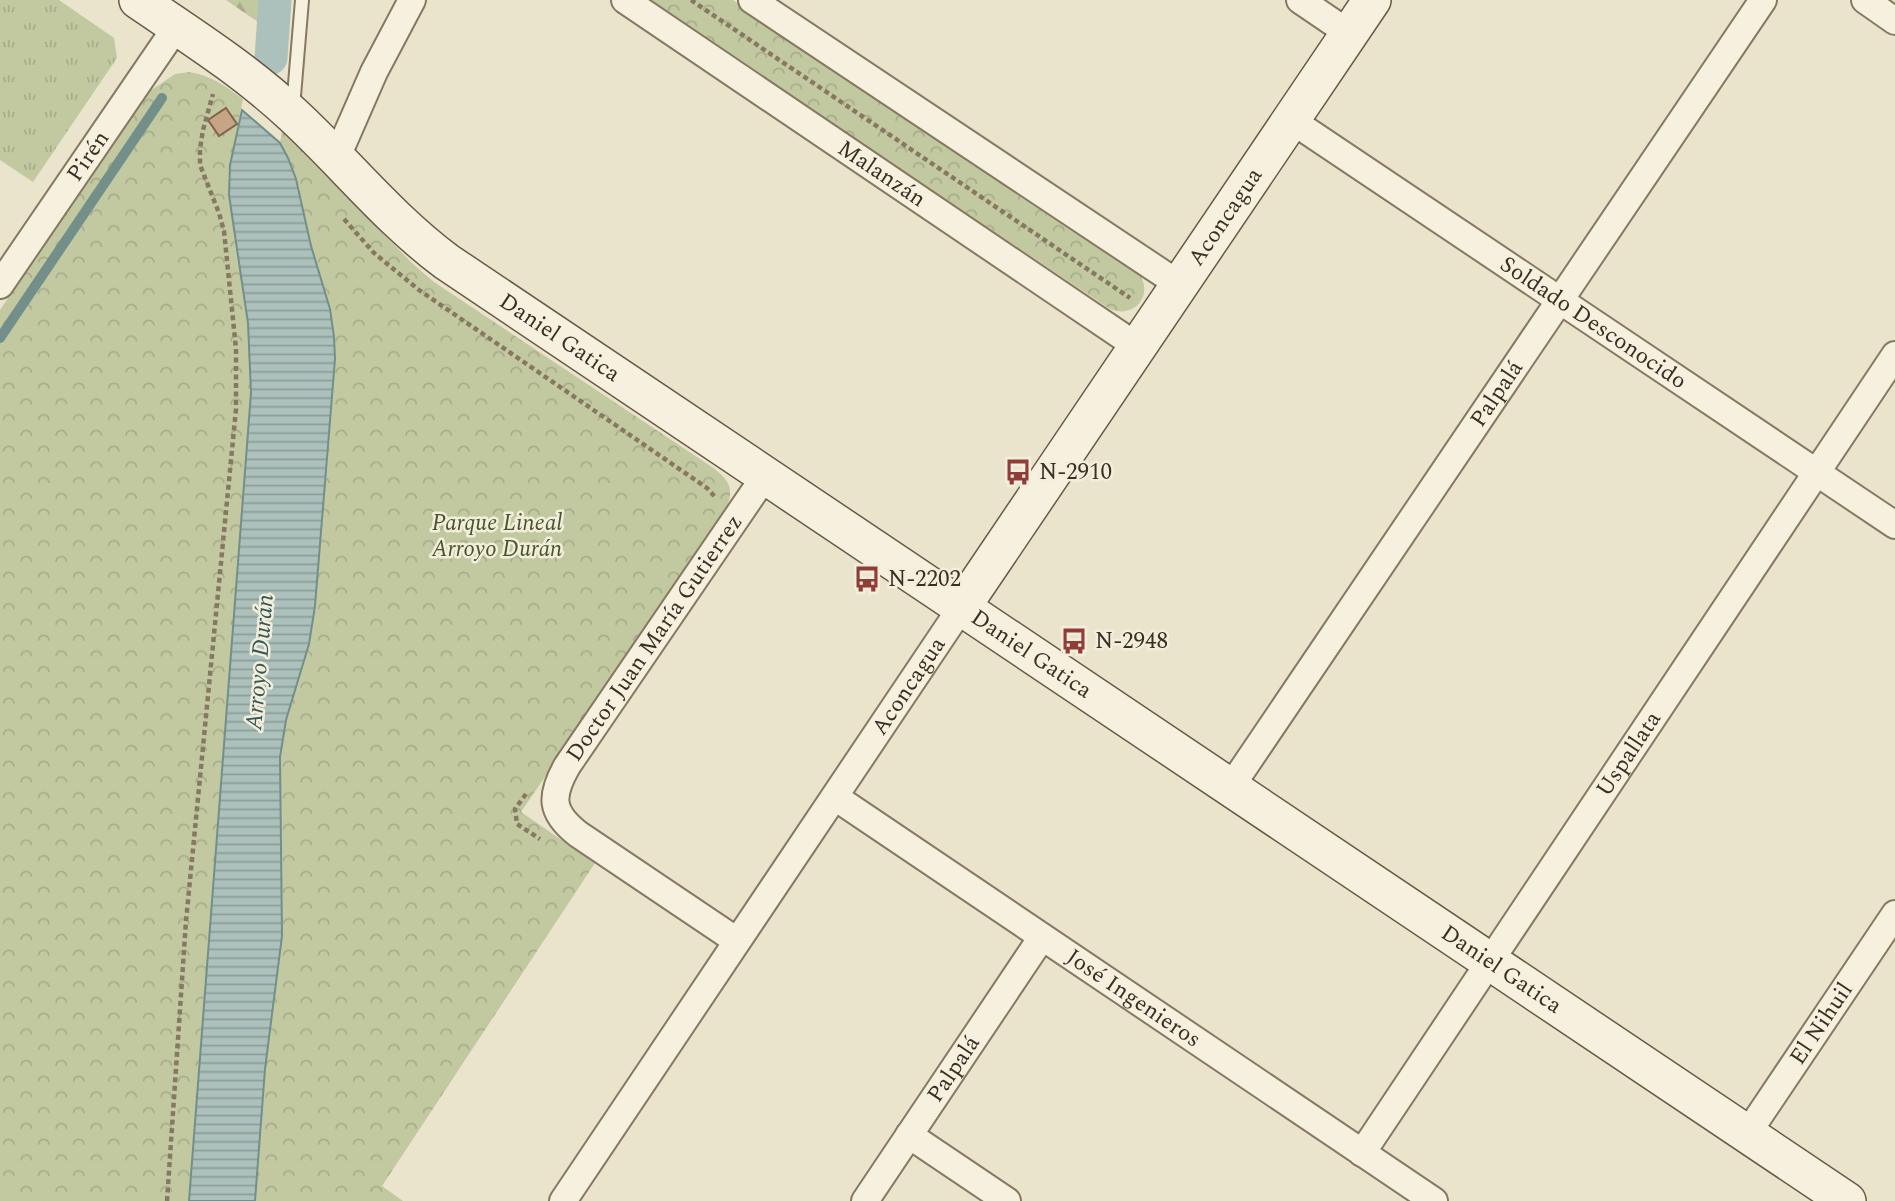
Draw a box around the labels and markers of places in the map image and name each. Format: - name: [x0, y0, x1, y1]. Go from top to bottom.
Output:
- place label: N-2910: [1039, 455, 1112, 490]
- bus stop icon: N-2910: [1003, 457, 1033, 487]
- place label: N-2202: [888, 562, 961, 597]
- bus stop icon: N-2202: [852, 564, 882, 594]
- place label: N-2948: [1095, 624, 1168, 659]
- bus stop icon: N-2948: [1059, 626, 1089, 656]

